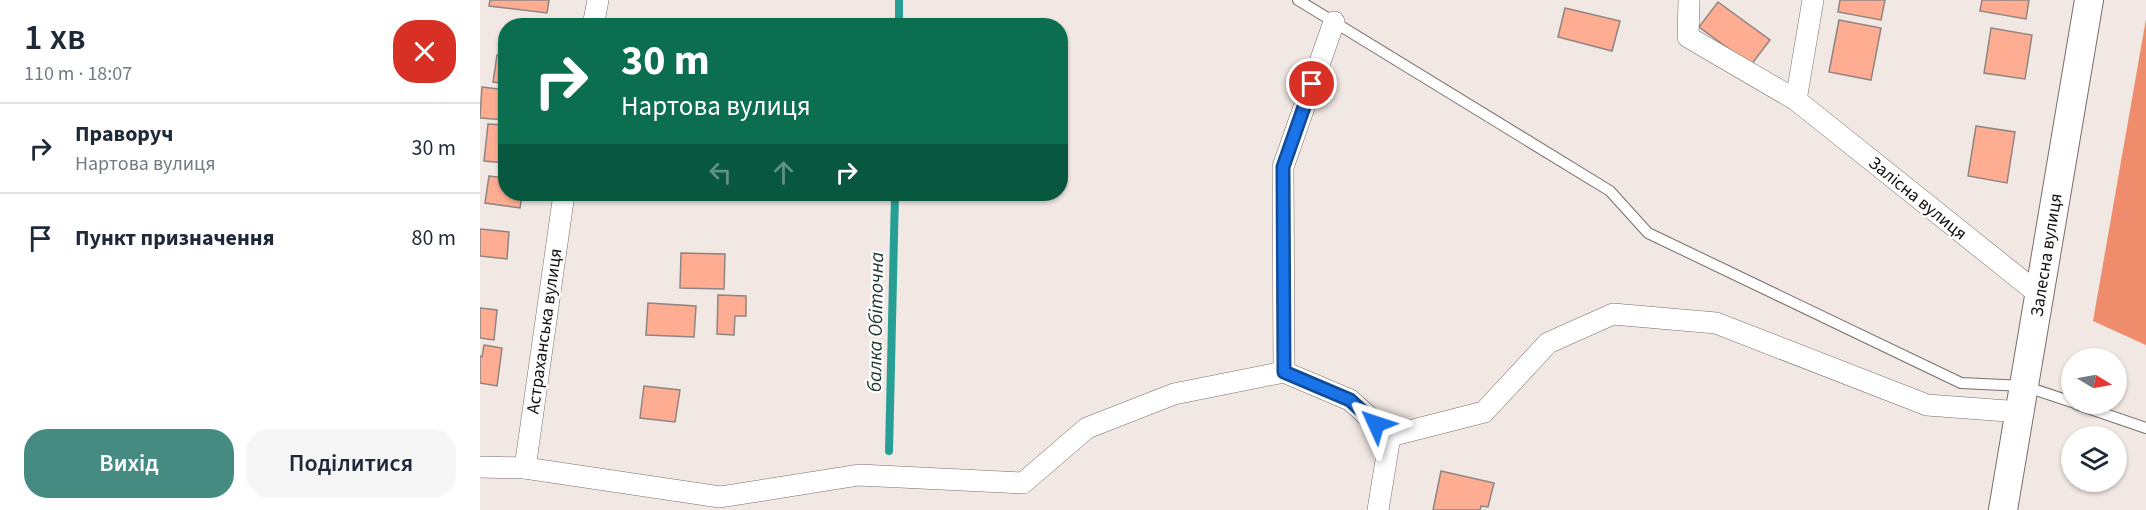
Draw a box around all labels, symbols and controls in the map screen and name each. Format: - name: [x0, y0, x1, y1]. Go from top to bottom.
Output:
- text: 1 хв: [24, 12, 86, 63]
- button: close: [393, 20, 456, 83]
- text: 30 m: [621, 31, 710, 91]
- icon: right: [522, 42, 600, 120]
- pin: [1286, 58, 1337, 109]
- text: 110 m · 18:07: [24, 60, 132, 88]
- icon: arrive: [1295, 67, 1328, 100]
- text: Нартова вулиця: [621, 87, 811, 126]
- text: Праворуч: [75, 118, 173, 150]
- icon: right: [24, 132, 57, 165]
- text: 30 m: [411, 132, 456, 164]
- text: Нартова вулиця: [75, 150, 216, 178]
- street label: Залісна вулиця: [1863, 151, 1972, 246]
- icon: left: [704, 156, 737, 189]
- icon: ahead: [767, 156, 800, 189]
- icon: right: [830, 156, 863, 189]
- street label: Залесна вулиця: [2024, 191, 2069, 319]
- icon: arrive: [24, 222, 57, 255]
- text: Пункт призначення: [75, 222, 275, 254]
- text: 80 m: [411, 222, 456, 254]
- street label: Астраханська вулиця: [521, 247, 568, 415]
- water label: балка Обіточна: [861, 251, 891, 392]
- north arrow: [2061, 348, 2127, 414]
- map controls: [2061, 348, 2127, 492]
- position arrow: [1344, 392, 1408, 456]
- button: layers: [2061, 426, 2127, 492]
- button: Вихід: [24, 429, 234, 498]
- button: Поділитися: [246, 429, 456, 498]

